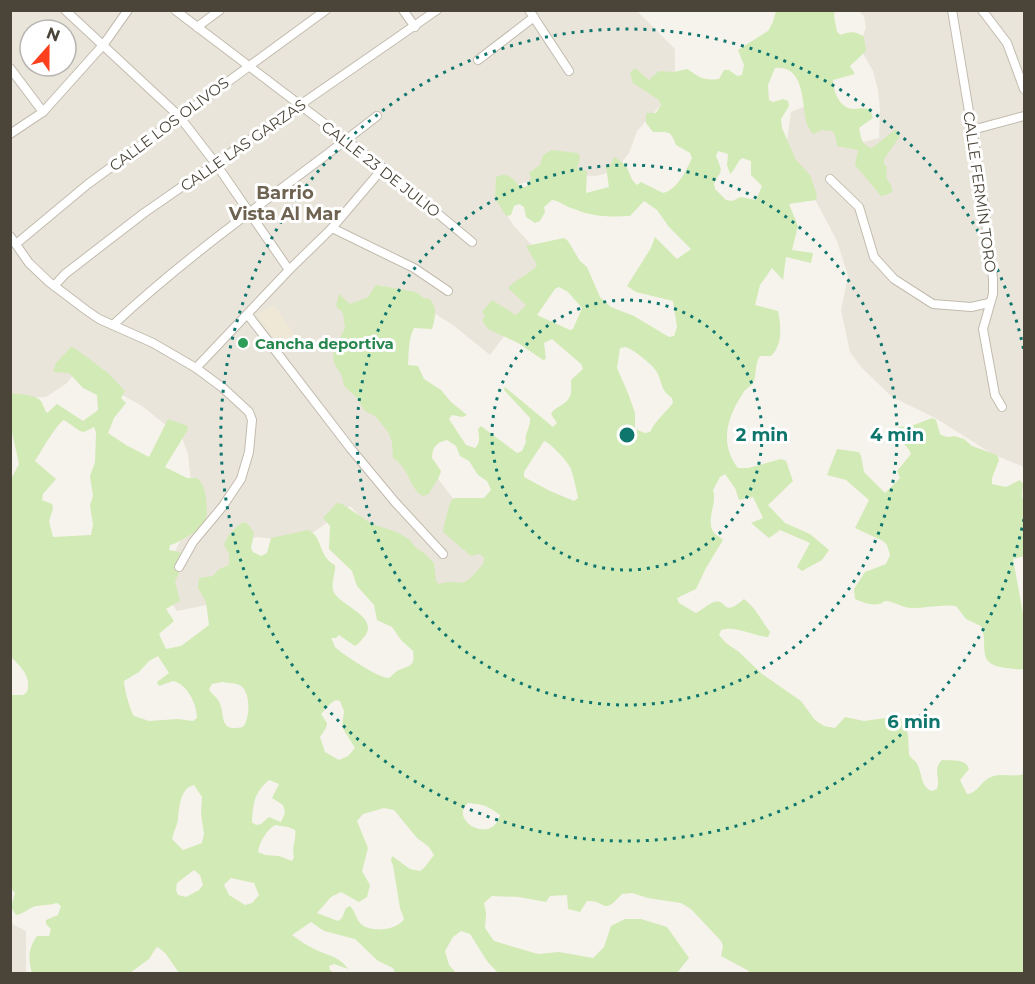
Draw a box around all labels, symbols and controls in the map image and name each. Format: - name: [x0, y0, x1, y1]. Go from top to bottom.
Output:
- north arrow: [18, 18, 78, 78]
- text: N: [44, 23, 63, 46]
- street label: CALLE LOS OLIVOS: [105, 73, 233, 175]
- street label: CALLE LAS GARZAS: [177, 95, 309, 195]
- street label: CALLE FERMÍN TORO: [959, 110, 1001, 274]
- street label: CALLE 23 DE JULIO: [318, 117, 444, 221]
- district label: Barrio Vista Al Mar: [228, 182, 341, 225]
- place label: Cancha deportiva: [255, 334, 394, 353]
- marker: Cancha deportiva: [236, 336, 250, 350]
- text: 2 min: [736, 424, 788, 446]
- text: 4 min: [870, 424, 924, 446]
- centre of rings: [617, 425, 637, 445]
- text: 6 min: [887, 711, 941, 733]

